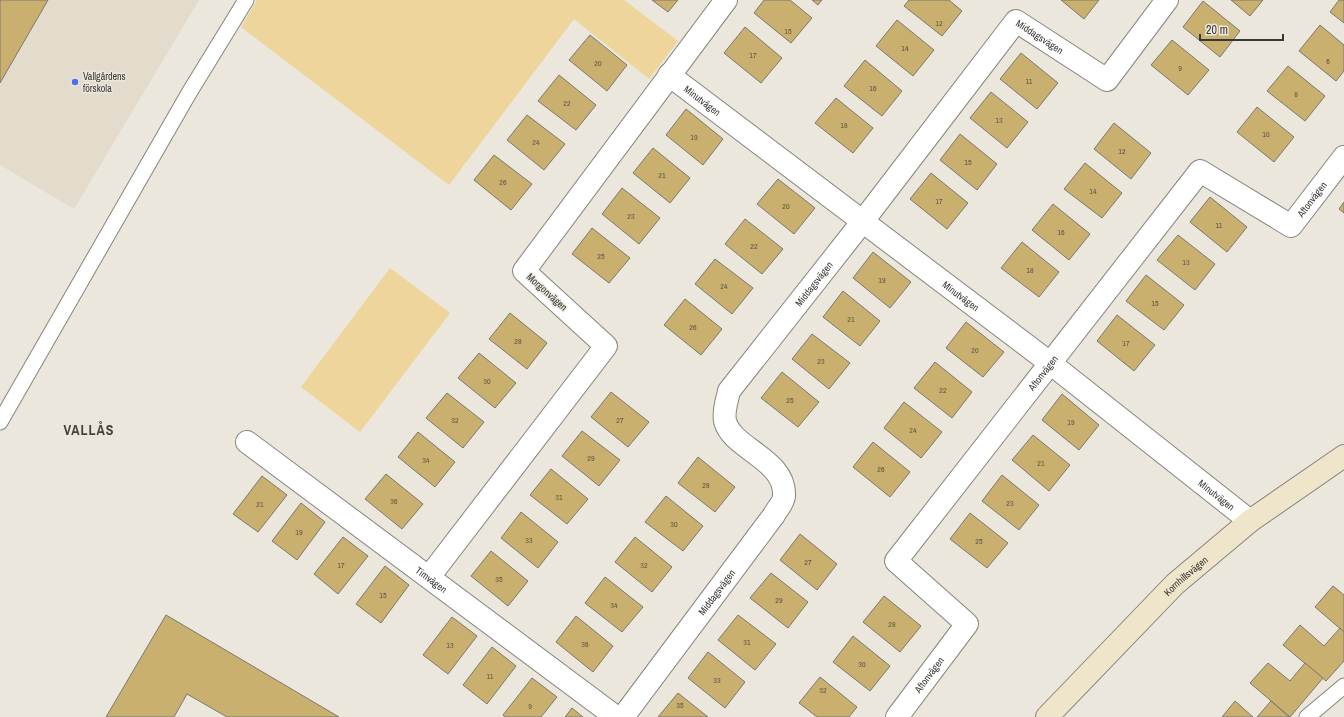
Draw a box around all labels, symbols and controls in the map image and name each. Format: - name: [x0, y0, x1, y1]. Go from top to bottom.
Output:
- street label: Middagsvägen: [1014, 16, 1066, 57]
- scale bar: [1200, 16, 1283, 42]
- house number: 12: [935, 18, 943, 28]
- text: 20 m: [1206, 22, 1228, 38]
- house number: 15: [784, 26, 792, 36]
- house number: 14: [901, 43, 909, 53]
- house number: 17: [749, 50, 757, 60]
- house number: 6: [1326, 56, 1330, 66]
- house number: 20: [594, 58, 602, 68]
- house number: 9: [1178, 63, 1182, 73]
- place label: Vallgårdens förskola: [83, 70, 126, 95]
- house number: 11: [1026, 76, 1033, 86]
- marker: Vallgårdens förskola: [70, 77, 80, 87]
- street label: Minutvägen: [681, 82, 724, 118]
- house number: 16: [869, 83, 877, 93]
- house number: 8: [1294, 89, 1298, 99]
- house number: 22: [563, 98, 571, 108]
- house number: 13: [995, 115, 1003, 125]
- house number: 18: [840, 120, 848, 130]
- house number: 10: [1262, 129, 1270, 139]
- house number: 19: [690, 132, 698, 142]
- house number: 24: [532, 137, 540, 147]
- house number: 12: [1118, 146, 1126, 156]
- house number: 15: [964, 157, 972, 167]
- house number: 21: [658, 170, 666, 180]
- house number: 26: [499, 177, 507, 187]
- street label: Aftonvägen: [1293, 179, 1329, 220]
- house number: 14: [1089, 186, 1097, 196]
- house number: 17: [935, 196, 943, 206]
- house number: 20: [782, 201, 790, 211]
- house number: 23: [627, 211, 635, 221]
- house number: 11: [1216, 220, 1223, 230]
- house number: 16: [1057, 227, 1065, 237]
- house number: 22: [750, 241, 758, 251]
- house number: 25: [597, 251, 605, 261]
- house number: 13: [1182, 257, 1190, 267]
- street label: Middagsvägen: [792, 259, 835, 309]
- house number: 18: [1026, 265, 1034, 275]
- street label: Morgonvägen: [524, 270, 570, 314]
- house number: 19: [878, 275, 886, 285]
- street label: Minutvägen: [940, 278, 982, 314]
- house number: 24: [720, 281, 728, 291]
- house number: 15: [1151, 298, 1159, 308]
- house number: 21: [847, 314, 855, 324]
- house number: 26: [689, 322, 697, 332]
- house number: 28: [514, 336, 522, 346]
- house number: 17: [1122, 338, 1130, 348]
- house number: 20: [971, 345, 979, 355]
- street label: Aftonvägen: [1024, 352, 1061, 394]
- house number: 23: [817, 356, 825, 366]
- house number: 30: [483, 376, 491, 386]
- house number: 22: [939, 385, 947, 395]
- house number: 25: [786, 395, 794, 405]
- house number: 32: [451, 415, 459, 425]
- house number: 27: [616, 415, 624, 425]
- house number: 19: [1067, 417, 1075, 427]
- district label: VALLÅS: [63, 421, 115, 439]
- house number: 24: [909, 425, 917, 435]
- house number: 29: [587, 453, 595, 463]
- house number: 34: [422, 455, 430, 465]
- house number: 21: [1037, 458, 1045, 468]
- house number: 26: [877, 464, 885, 474]
- street label: Minutvägen: [1196, 476, 1238, 513]
- house number: 28: [702, 480, 710, 490]
- house number: 31: [555, 492, 563, 502]
- house number: 36: [390, 496, 398, 506]
- house number: 23: [1006, 498, 1014, 508]
- house number: 21: [256, 499, 264, 509]
- house number: 30: [670, 519, 678, 529]
- house number: 19: [295, 527, 303, 537]
- house number: 33: [525, 535, 533, 545]
- house number: 25: [975, 536, 983, 546]
- street label: Kornhillsvägen: [1161, 553, 1210, 598]
- house number: 27: [804, 557, 812, 567]
- house number: 17: [337, 560, 345, 570]
- house number: 32: [640, 560, 648, 570]
- street label: Timvägen: [413, 563, 450, 596]
- street label: Middagsvägen: [695, 567, 738, 618]
- house number: 35: [495, 574, 503, 584]
- house number: 15: [379, 590, 387, 600]
- house number: 29: [775, 595, 783, 605]
- house number: 34: [610, 600, 618, 610]
- house number: 28: [888, 619, 896, 629]
- house number: 31: [743, 637, 751, 647]
- house number: 36: [581, 639, 589, 649]
- house number: 13: [446, 640, 454, 650]
- street label: Aftonvägen: [911, 654, 947, 696]
- house number: 30: [858, 659, 866, 669]
- house number: 11: [487, 671, 494, 681]
- house number: 33: [713, 675, 721, 685]
- house number: 32: [819, 685, 827, 695]
- house number: 35: [676, 700, 684, 710]
- house number: 9: [528, 701, 532, 711]

